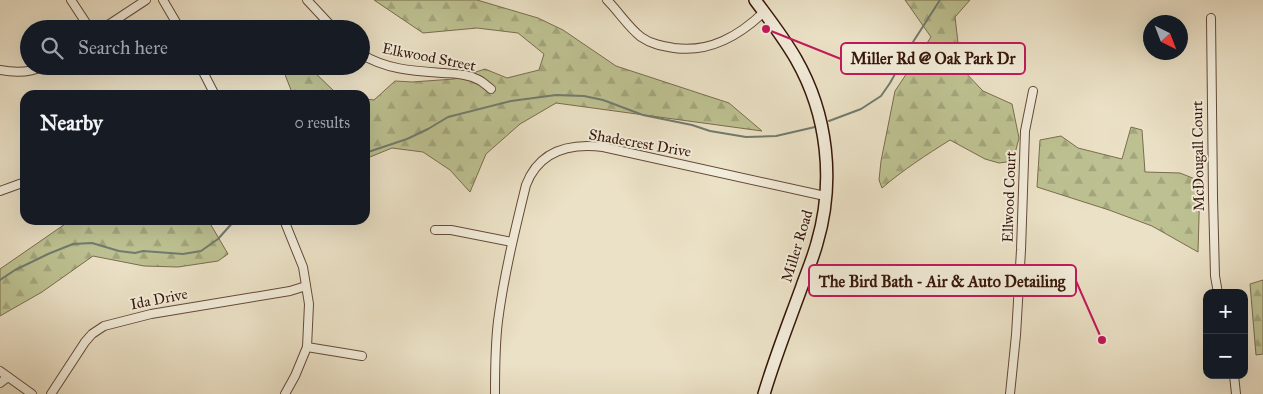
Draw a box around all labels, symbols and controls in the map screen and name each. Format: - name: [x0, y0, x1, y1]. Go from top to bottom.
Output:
- north arrow: [1143, 15, 1188, 60]
- search box: [20, 20, 370, 75]
- icon: search: [38, 34, 66, 62]
- text: Search here: [78, 36, 168, 59]
- street label: Elkwood Street: [381, 39, 478, 75]
- callout: Miller Rd @ Oak Park Dr: [841, 43, 1025, 74]
- text: Miller Rd @ Oak Park Dr: [851, 49, 1016, 68]
- street label: McDougall Court: [1188, 100, 1208, 211]
- text: Nearby: [40, 110, 103, 136]
- text: 0 results: [295, 113, 350, 132]
- street label: Shadecrest Drive: [587, 125, 693, 161]
- street label: Ellwood Court: [998, 150, 1020, 243]
- street label: Miller Road: [777, 207, 817, 284]
- callout: The Bird Bath - Air & Auto Detailing: [809, 265, 1076, 296]
- text: The Bird Bath - Air & Auto Detailing: [818, 272, 1066, 292]
- street label: Ida Drive: [129, 285, 189, 313]
- map controls: [1203, 289, 1248, 379]
- button: +: [1203, 289, 1248, 334]
- button: −: [1203, 334, 1248, 379]

